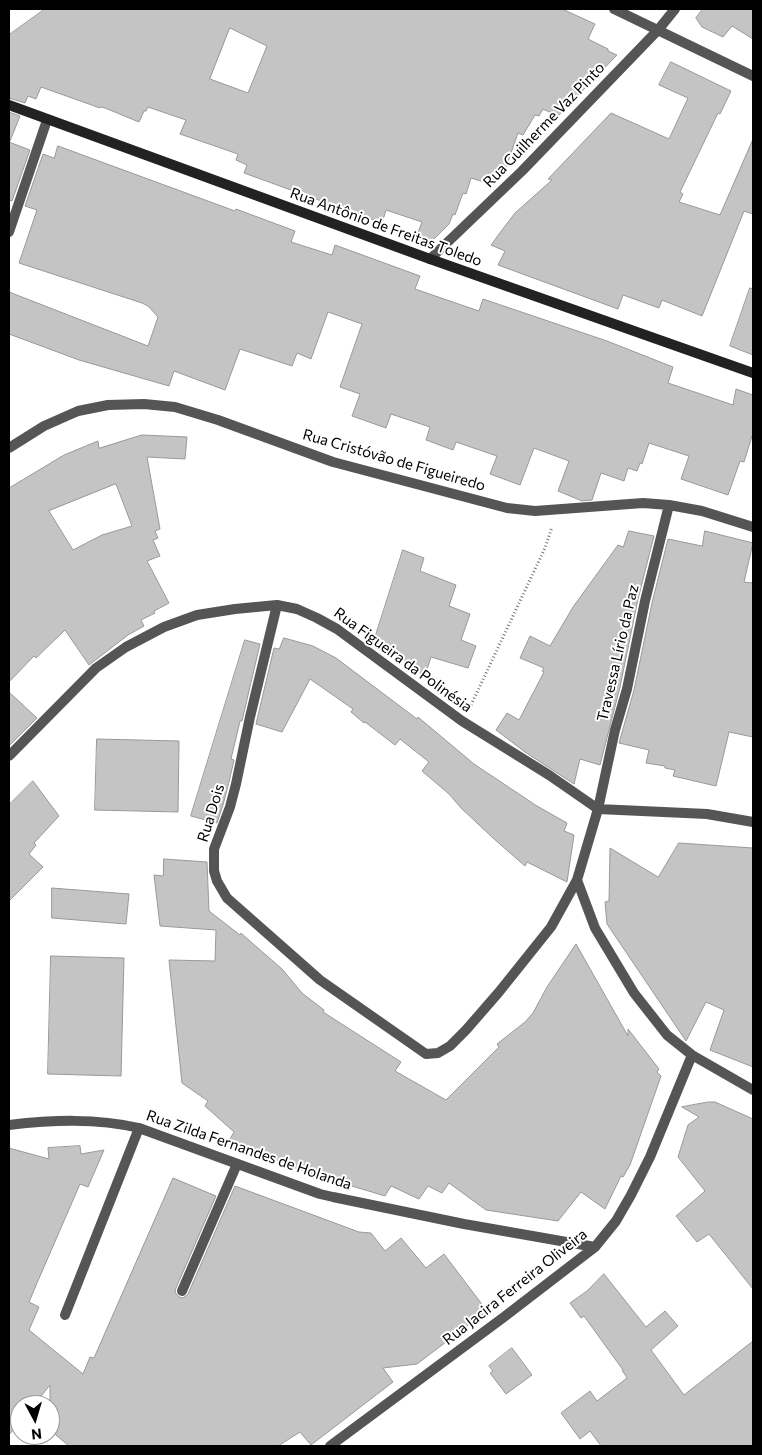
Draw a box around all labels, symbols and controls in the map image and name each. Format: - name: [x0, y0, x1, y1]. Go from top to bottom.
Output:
- street label: Rua Guilherme Vaz Pinto: [480, 59, 608, 191]
- street label: Rua Antônio de Freitas Toledo: [288, 184, 484, 270]
- street label: Rua Cristóvão de Figueiredo: [301, 425, 487, 495]
- street label: Travessa Lírio da Paz: [594, 583, 642, 723]
- street label: Rua Figueira da Polinésia: [330, 604, 476, 716]
- street label: Rua Dois: [194, 782, 228, 844]
- street label: Rua Zilda Fernandes de Holanda: [144, 1106, 354, 1194]
- street label: Rua Jacira Ferreira Oliveira: [439, 1225, 591, 1349]
- north arrow: [10, 1395, 60, 1445]
- text: N: [30, 1425, 43, 1443]

